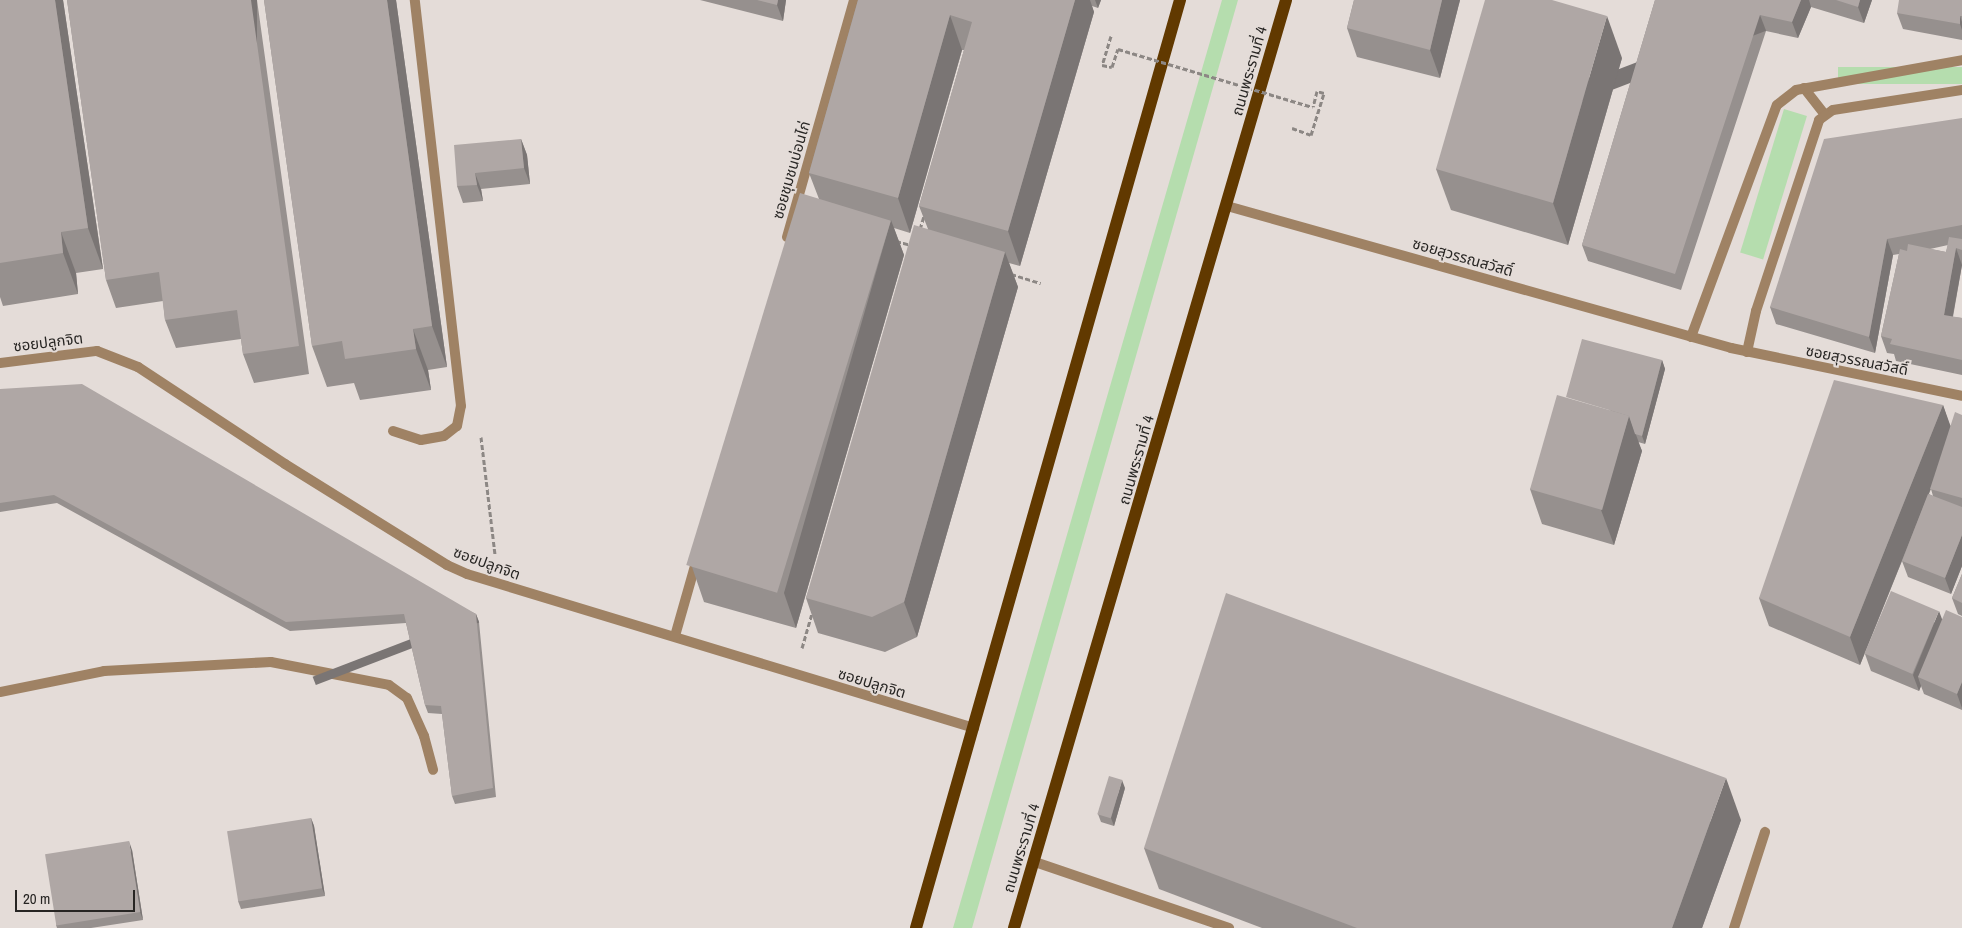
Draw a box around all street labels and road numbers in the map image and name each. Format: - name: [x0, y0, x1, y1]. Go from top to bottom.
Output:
- street label: ถนนพระรามที่ 4: [1228, 24, 1270, 118]
- street label: ซอยชุมชนบ่อนไก่: [768, 119, 814, 221]
- street label: ซอยสุวรรณสวัสดิ์: [1411, 234, 1515, 280]
- street label: ซอยปลูกจิต: [12, 329, 84, 355]
- street label: ซอยสุวรรณสวัสดิ์: [1804, 341, 1910, 379]
- street label: ถนนพระรามที่ 4: [1115, 413, 1157, 507]
- street label: ซอยปลูกจิต: [451, 543, 523, 583]
- street label: ซอยปลูกจิต: [836, 664, 908, 702]
- street label: ถนนพระรามที่ 4: [999, 801, 1043, 895]

